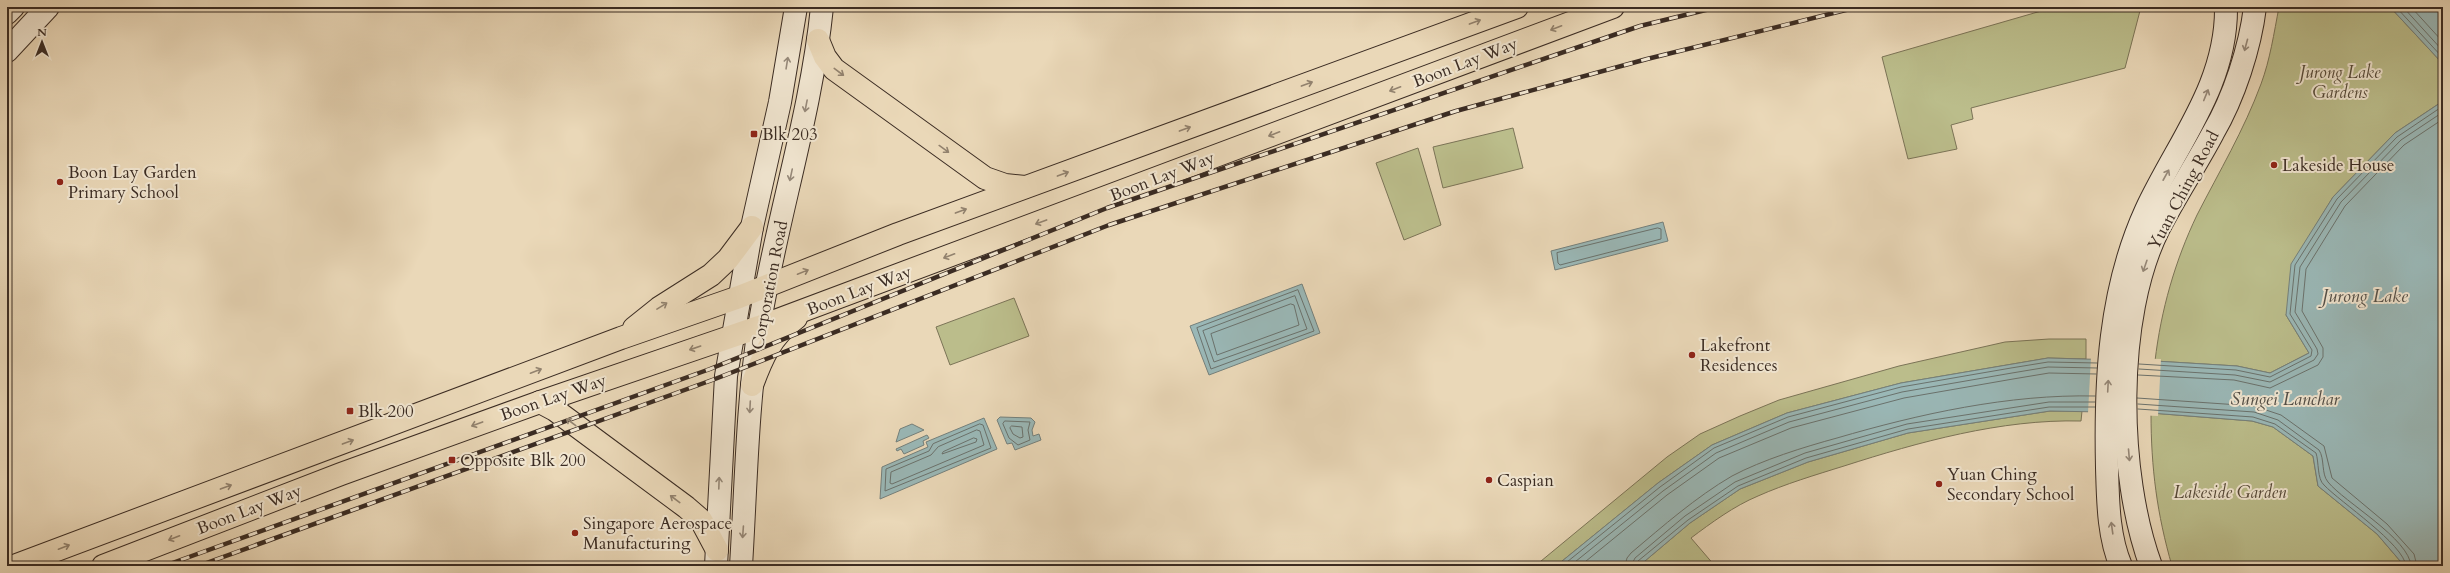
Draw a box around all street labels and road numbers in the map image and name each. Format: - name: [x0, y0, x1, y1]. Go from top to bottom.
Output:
- street label: Boon Lay Way: [1409, 32, 1521, 93]
- street label: Yuan Ching Road: [2142, 127, 2225, 254]
- street label: Boon Lay Way: [1106, 146, 1218, 207]
- street label: Corporation Road: [746, 219, 793, 352]
- street label: Boon Lay Way: [803, 260, 915, 321]
- street label: Boon Lay Way: [497, 369, 609, 426]
- street label: Boon Lay Way: [193, 479, 305, 540]

